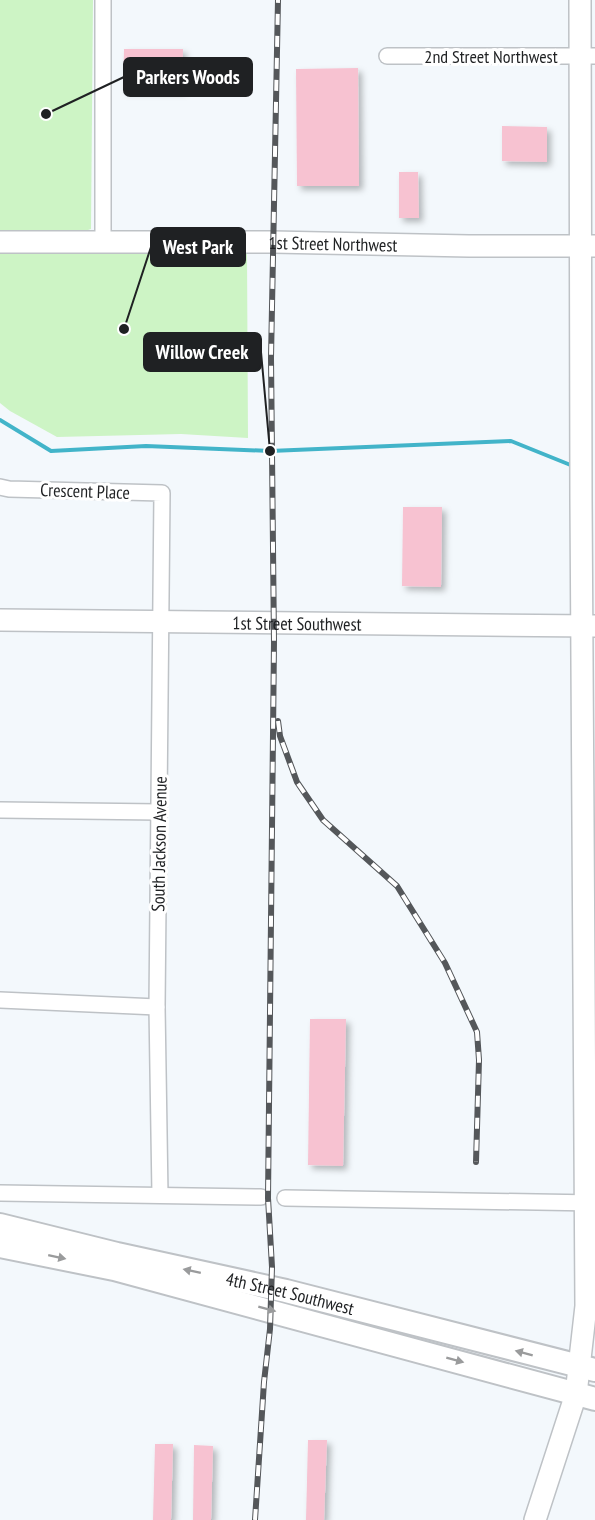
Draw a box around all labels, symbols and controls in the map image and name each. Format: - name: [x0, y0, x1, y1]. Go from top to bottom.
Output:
- street label: 2nd Street Northwest: [424, 45, 558, 68]
- callout: Parkers Woods: [124, 58, 252, 96]
- text: Parkers Woods: [136, 64, 240, 90]
- callout: West Park: [151, 228, 245, 266]
- street label: 1st Street Northwest: [269, 231, 398, 256]
- text: West Park: [162, 234, 234, 260]
- callout: Willow Creek: [144, 333, 261, 371]
- text: Willow Creek: [155, 339, 249, 365]
- street label: Crescent Place: [40, 478, 130, 504]
- street label: 1st Street Southwest: [232, 611, 362, 635]
- street label: South Jackson Avenue: [146, 776, 172, 912]
- one-way arrow: [48, 1252, 67, 1262]
- one-way arrow: [183, 1265, 201, 1275]
- street label: 4th Street Southwest: [224, 1267, 357, 1319]
- one-way arrow: [258, 1305, 276, 1315]
- one-way arrow: [515, 1348, 533, 1357]
- one-way arrow: [446, 1356, 464, 1365]

